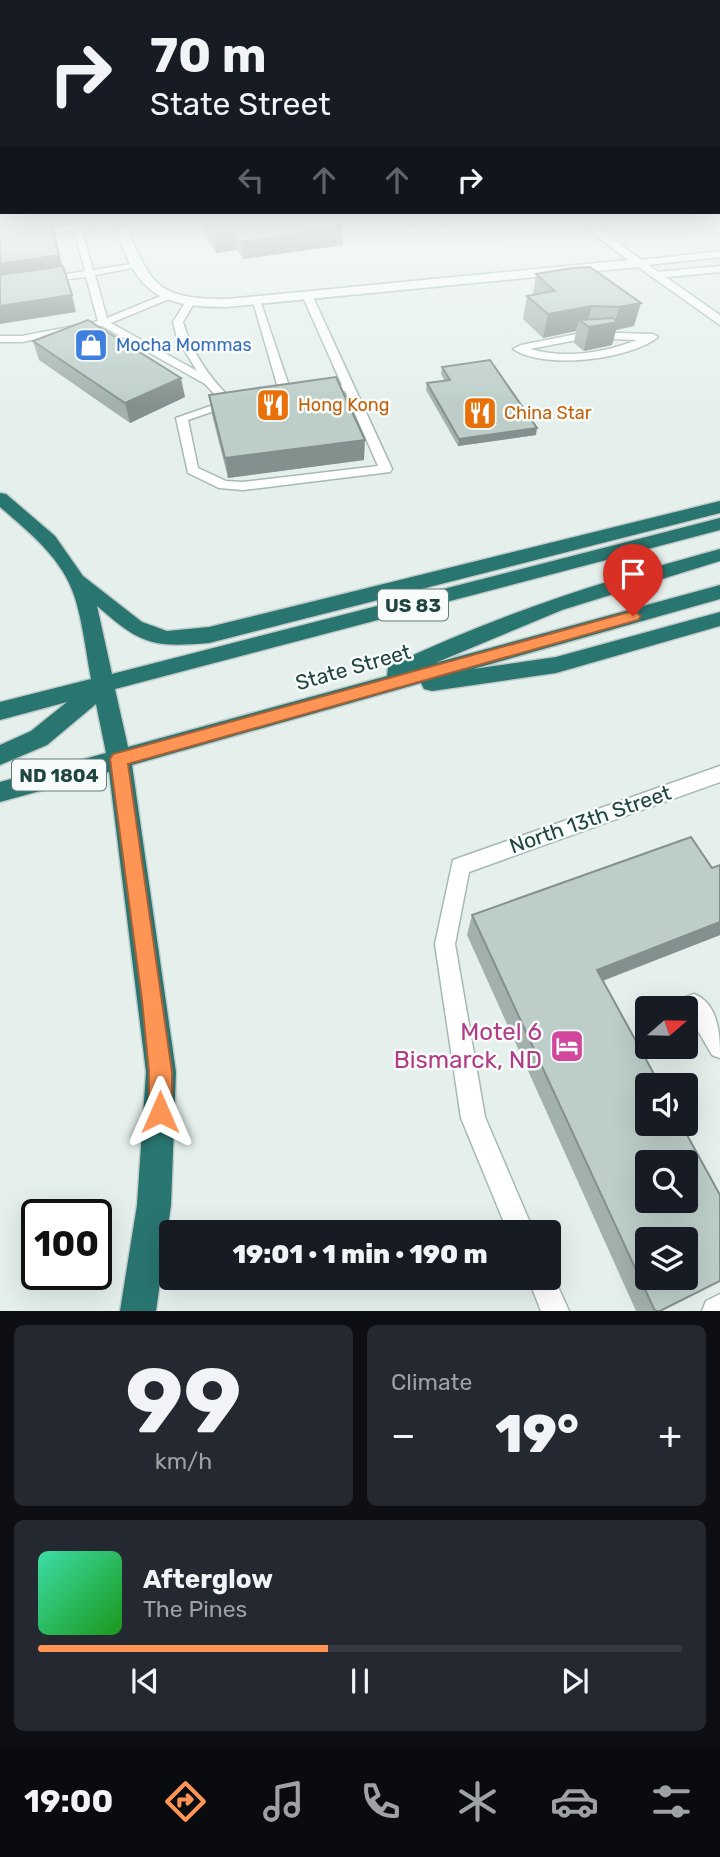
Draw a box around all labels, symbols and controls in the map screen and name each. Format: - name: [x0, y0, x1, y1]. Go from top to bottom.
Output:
- text: 70 m: [150, 26, 267, 84]
- icon: right: [35, 28, 126, 119]
- text: State Street: [150, 85, 331, 123]
- icon: left: [232, 161, 270, 199]
- icon: ahead: [305, 161, 343, 199]
- icon: ahead: [378, 161, 416, 199]
- icon: right: [451, 161, 489, 199]
- shop icon: Mocha Mommas: [72, 326, 110, 364]
- place label: Mocha Mommas: [116, 334, 252, 356]
- restaurant icon: Hong Kong: [254, 386, 292, 424]
- place label: Hong Kong: [298, 394, 390, 416]
- restaurant icon: China Star: [461, 394, 499, 432]
- place label: China Star: [504, 402, 592, 424]
- pin: [603, 544, 663, 616]
- icon: arrive: [614, 555, 652, 593]
- road number: US 83: [378, 590, 448, 620]
- street label: State Street: [293, 639, 413, 695]
- road number: ND 1804: [12, 760, 106, 790]
- street label: North 13th Street: [506, 780, 674, 858]
- north arrow: [635, 996, 698, 1059]
- map controls: [635, 996, 698, 1290]
- place label: Motel 6 Bismarck, ND: [394, 1018, 542, 1074]
- hotel icon: Motel 6 Bismarck, ND: [548, 1027, 586, 1065]
- button: sound: [635, 1073, 698, 1136]
- position arrow: [123, 1075, 197, 1149]
- button: search: [635, 1150, 698, 1213]
- speed limit sign: 100: [21, 1199, 112, 1290]
- button: layers: [635, 1227, 698, 1290]
- text: 19:01 · 1 min · 190 m: [232, 1239, 488, 1270]
- text: 99: [125, 1347, 242, 1455]
- text: Climate: [391, 1368, 472, 1396]
- text: 19°: [495, 1403, 579, 1465]
- text: −: [391, 1412, 416, 1458]
- text: +: [658, 1412, 682, 1458]
- text: km/h: [155, 1447, 212, 1475]
- text: Afterglow: [143, 1564, 273, 1595]
- text: The Pines: [143, 1595, 247, 1623]
- icon: previous: [126, 1662, 164, 1700]
- icon: pause: [341, 1662, 379, 1700]
- icon: next: [556, 1662, 594, 1700]
- icon: directions: [161, 1777, 210, 1826]
- icon: music: [259, 1777, 308, 1826]
- icon: phone: [356, 1777, 405, 1826]
- icon: climate: [453, 1777, 502, 1826]
- icon: car: [550, 1777, 599, 1826]
- icon: filters: [647, 1777, 696, 1826]
- text: 19:00: [24, 1782, 113, 1820]

